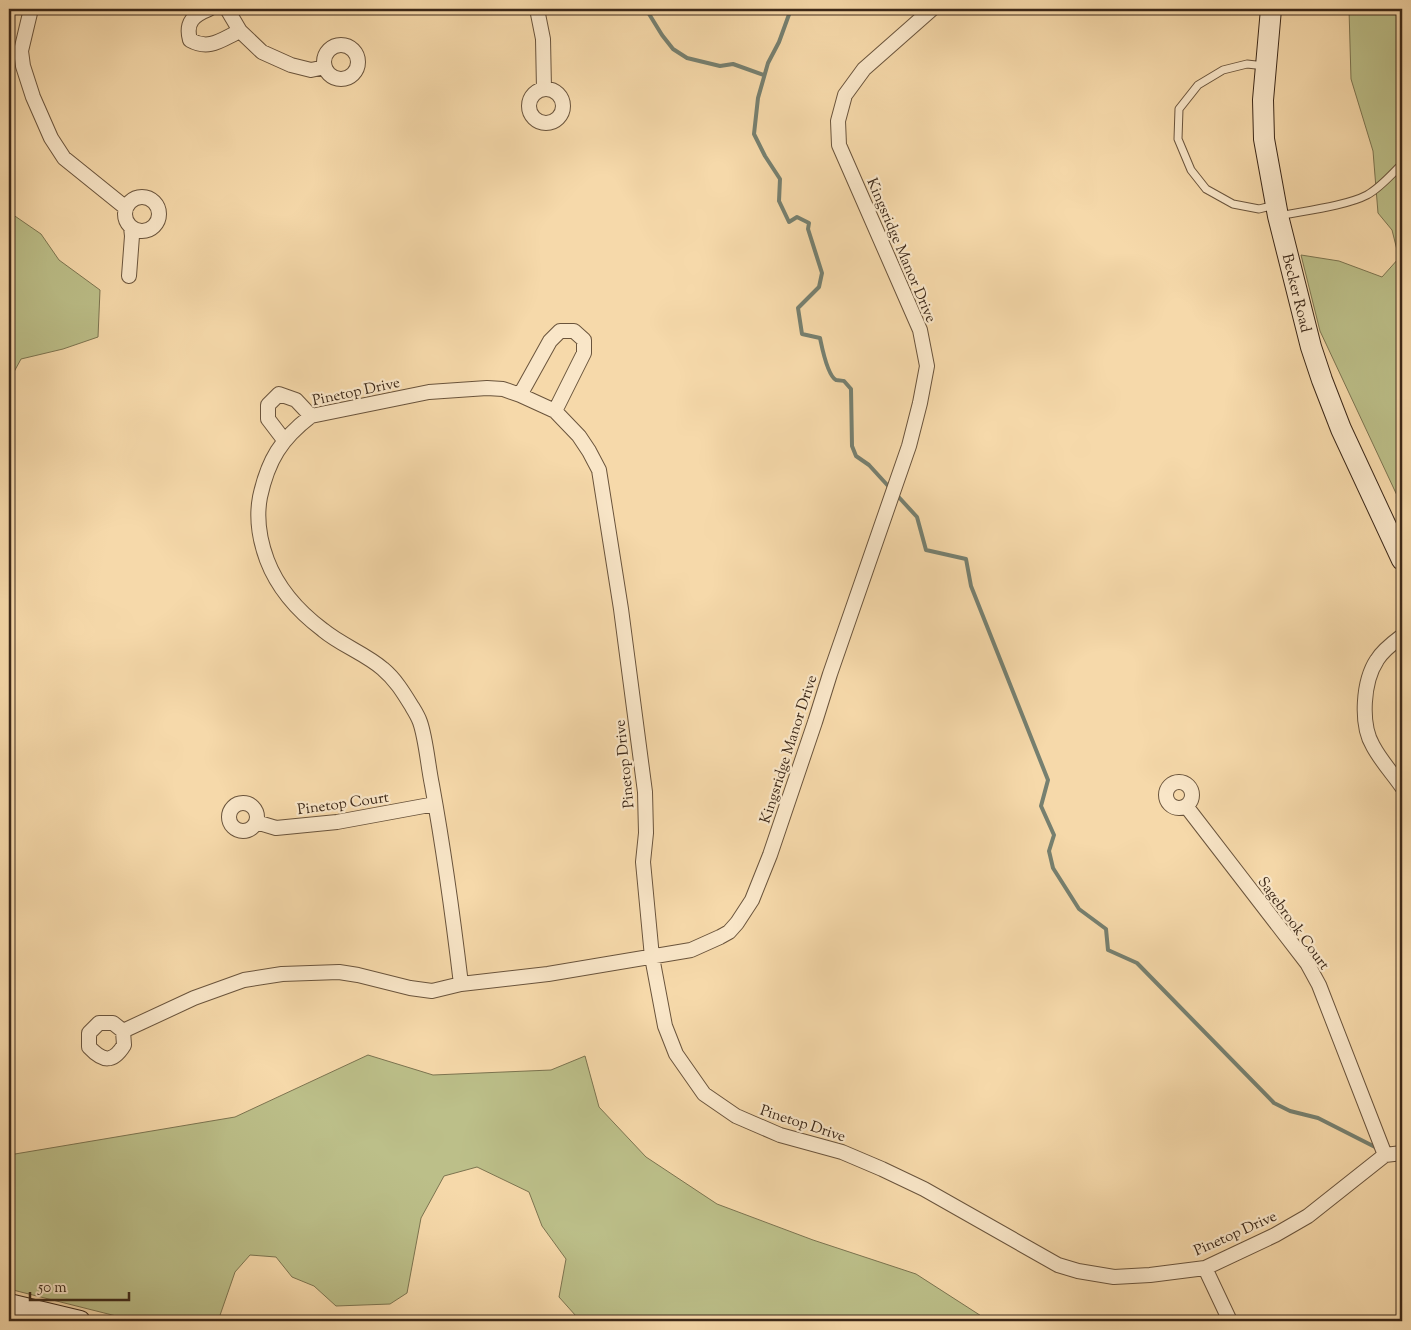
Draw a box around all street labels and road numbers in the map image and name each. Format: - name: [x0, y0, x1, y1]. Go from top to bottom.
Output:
- street label: Kingsridge Manor Drive: [861, 175, 941, 326]
- street label: Becker Road: [1276, 252, 1316, 335]
- street label: Pinetop Drive: [311, 373, 402, 412]
- street label: Kingsridge Manor Drive: [755, 672, 823, 826]
- street label: Pinetop Drive: [610, 719, 641, 809]
- street label: Pinetop Court: [296, 788, 390, 821]
- street label: Sagebrook Court: [1252, 873, 1334, 975]
- street label: Pinetop Drive: [757, 1101, 848, 1148]
- street label: Pinetop Drive: [1191, 1207, 1281, 1262]

